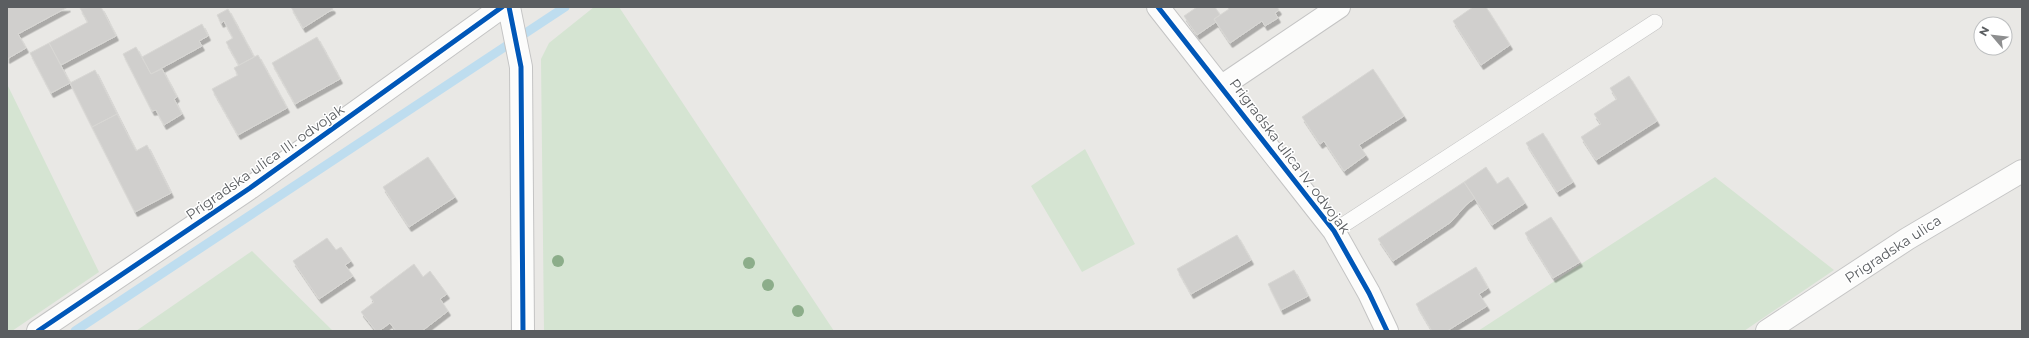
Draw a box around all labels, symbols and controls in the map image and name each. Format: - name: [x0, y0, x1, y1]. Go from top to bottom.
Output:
- north arrow: [1973, 16, 2013, 56]
- text: N: [1976, 24, 1992, 39]
- street label: Prigradska ulica IV. odvojak: [1226, 75, 1355, 238]
- street label: Prigradska ulica III. odvojak: [182, 100, 348, 224]
- street label: Prigradska ulica: [1841, 211, 1945, 287]

